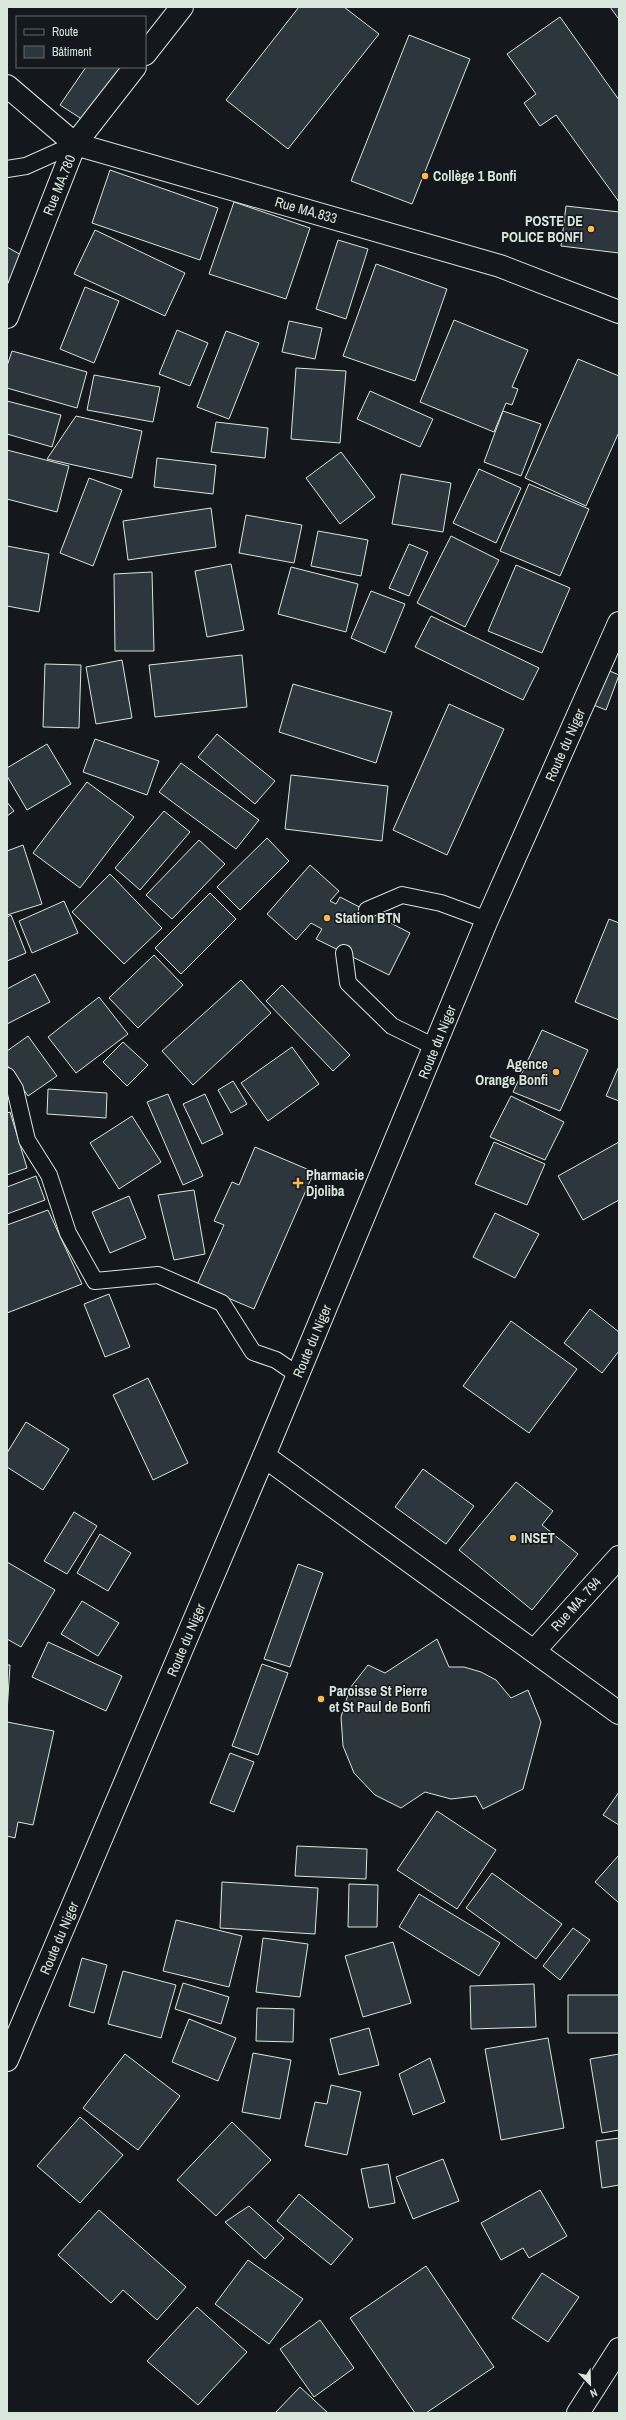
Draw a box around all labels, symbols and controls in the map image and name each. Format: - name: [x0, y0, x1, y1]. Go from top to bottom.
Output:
- legend: [16, 16, 146, 68]
- text: Route: [52, 24, 78, 40]
- text: Bâtiment: [52, 44, 92, 60]
- street label: Rue MA.780: [39, 152, 79, 218]
- place label: Collège 1 Bonfi: [433, 167, 517, 185]
- marker: Collège 1 Bonfi: [420, 171, 430, 181]
- street label: Rue MA.833: [273, 193, 339, 227]
- place label: POSTE DE POLICE BONFI: [501, 212, 583, 246]
- marker: POSTE DE POLICE BONFI: [586, 224, 596, 234]
- street label: Route du Niger: [541, 706, 589, 784]
- place label: Station BTN: [335, 909, 401, 927]
- marker: Station BTN: [322, 913, 332, 923]
- street label: Route du Niger: [414, 1002, 460, 1081]
- place label: Agence Orange Bonfi: [475, 1055, 548, 1089]
- marker: Agence Orange Bonfi: [551, 1067, 561, 1077]
- place label: Pharmacie Djoliba: [306, 1166, 364, 1200]
- marker: Pharmacie Djoliba: [293, 1178, 303, 1188]
- street label: Route du Niger: [289, 1301, 336, 1380]
- place label: INSET: [521, 1529, 555, 1547]
- marker: INSET: [508, 1533, 518, 1543]
- street label: Rue MA. 794: [547, 1573, 606, 1635]
- street label: Route du Niger: [163, 1600, 210, 1679]
- place label: Paroisse St Pierre et St Paul de Bonfi: [329, 1682, 430, 1716]
- marker: Paroisse St Pierre et St Paul de Bonfi: [316, 1694, 326, 1704]
- street label: Route du Niger: [36, 1898, 83, 1977]
- north arrow: [570, 2364, 610, 2404]
- text: N: [588, 2385, 600, 2401]

